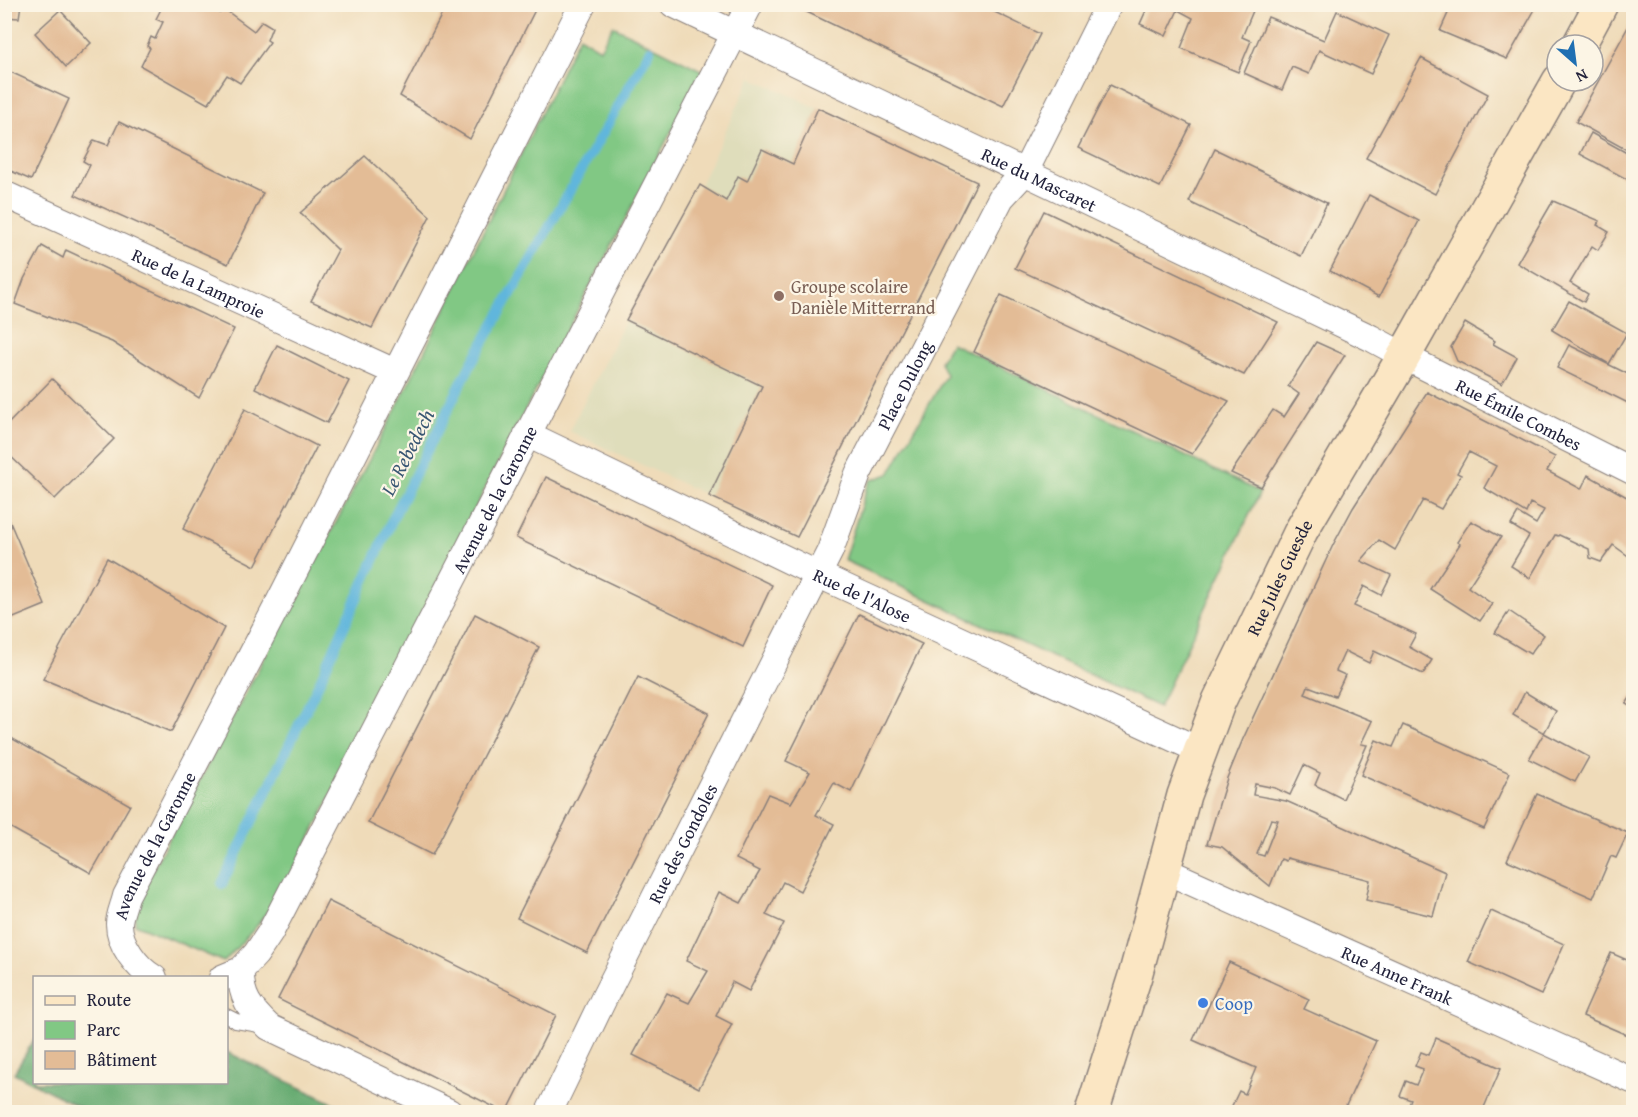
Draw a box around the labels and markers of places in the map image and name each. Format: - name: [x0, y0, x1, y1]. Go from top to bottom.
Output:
- place label: Groupe scolaire Danièle Mitterrand: [791, 273, 936, 321]
- marker: Groupe scolaire Danièle Mitterrand: [772, 289, 786, 303]
- place label: Coop: [1215, 990, 1253, 1017]
- marker: Coop: [1196, 996, 1210, 1010]

